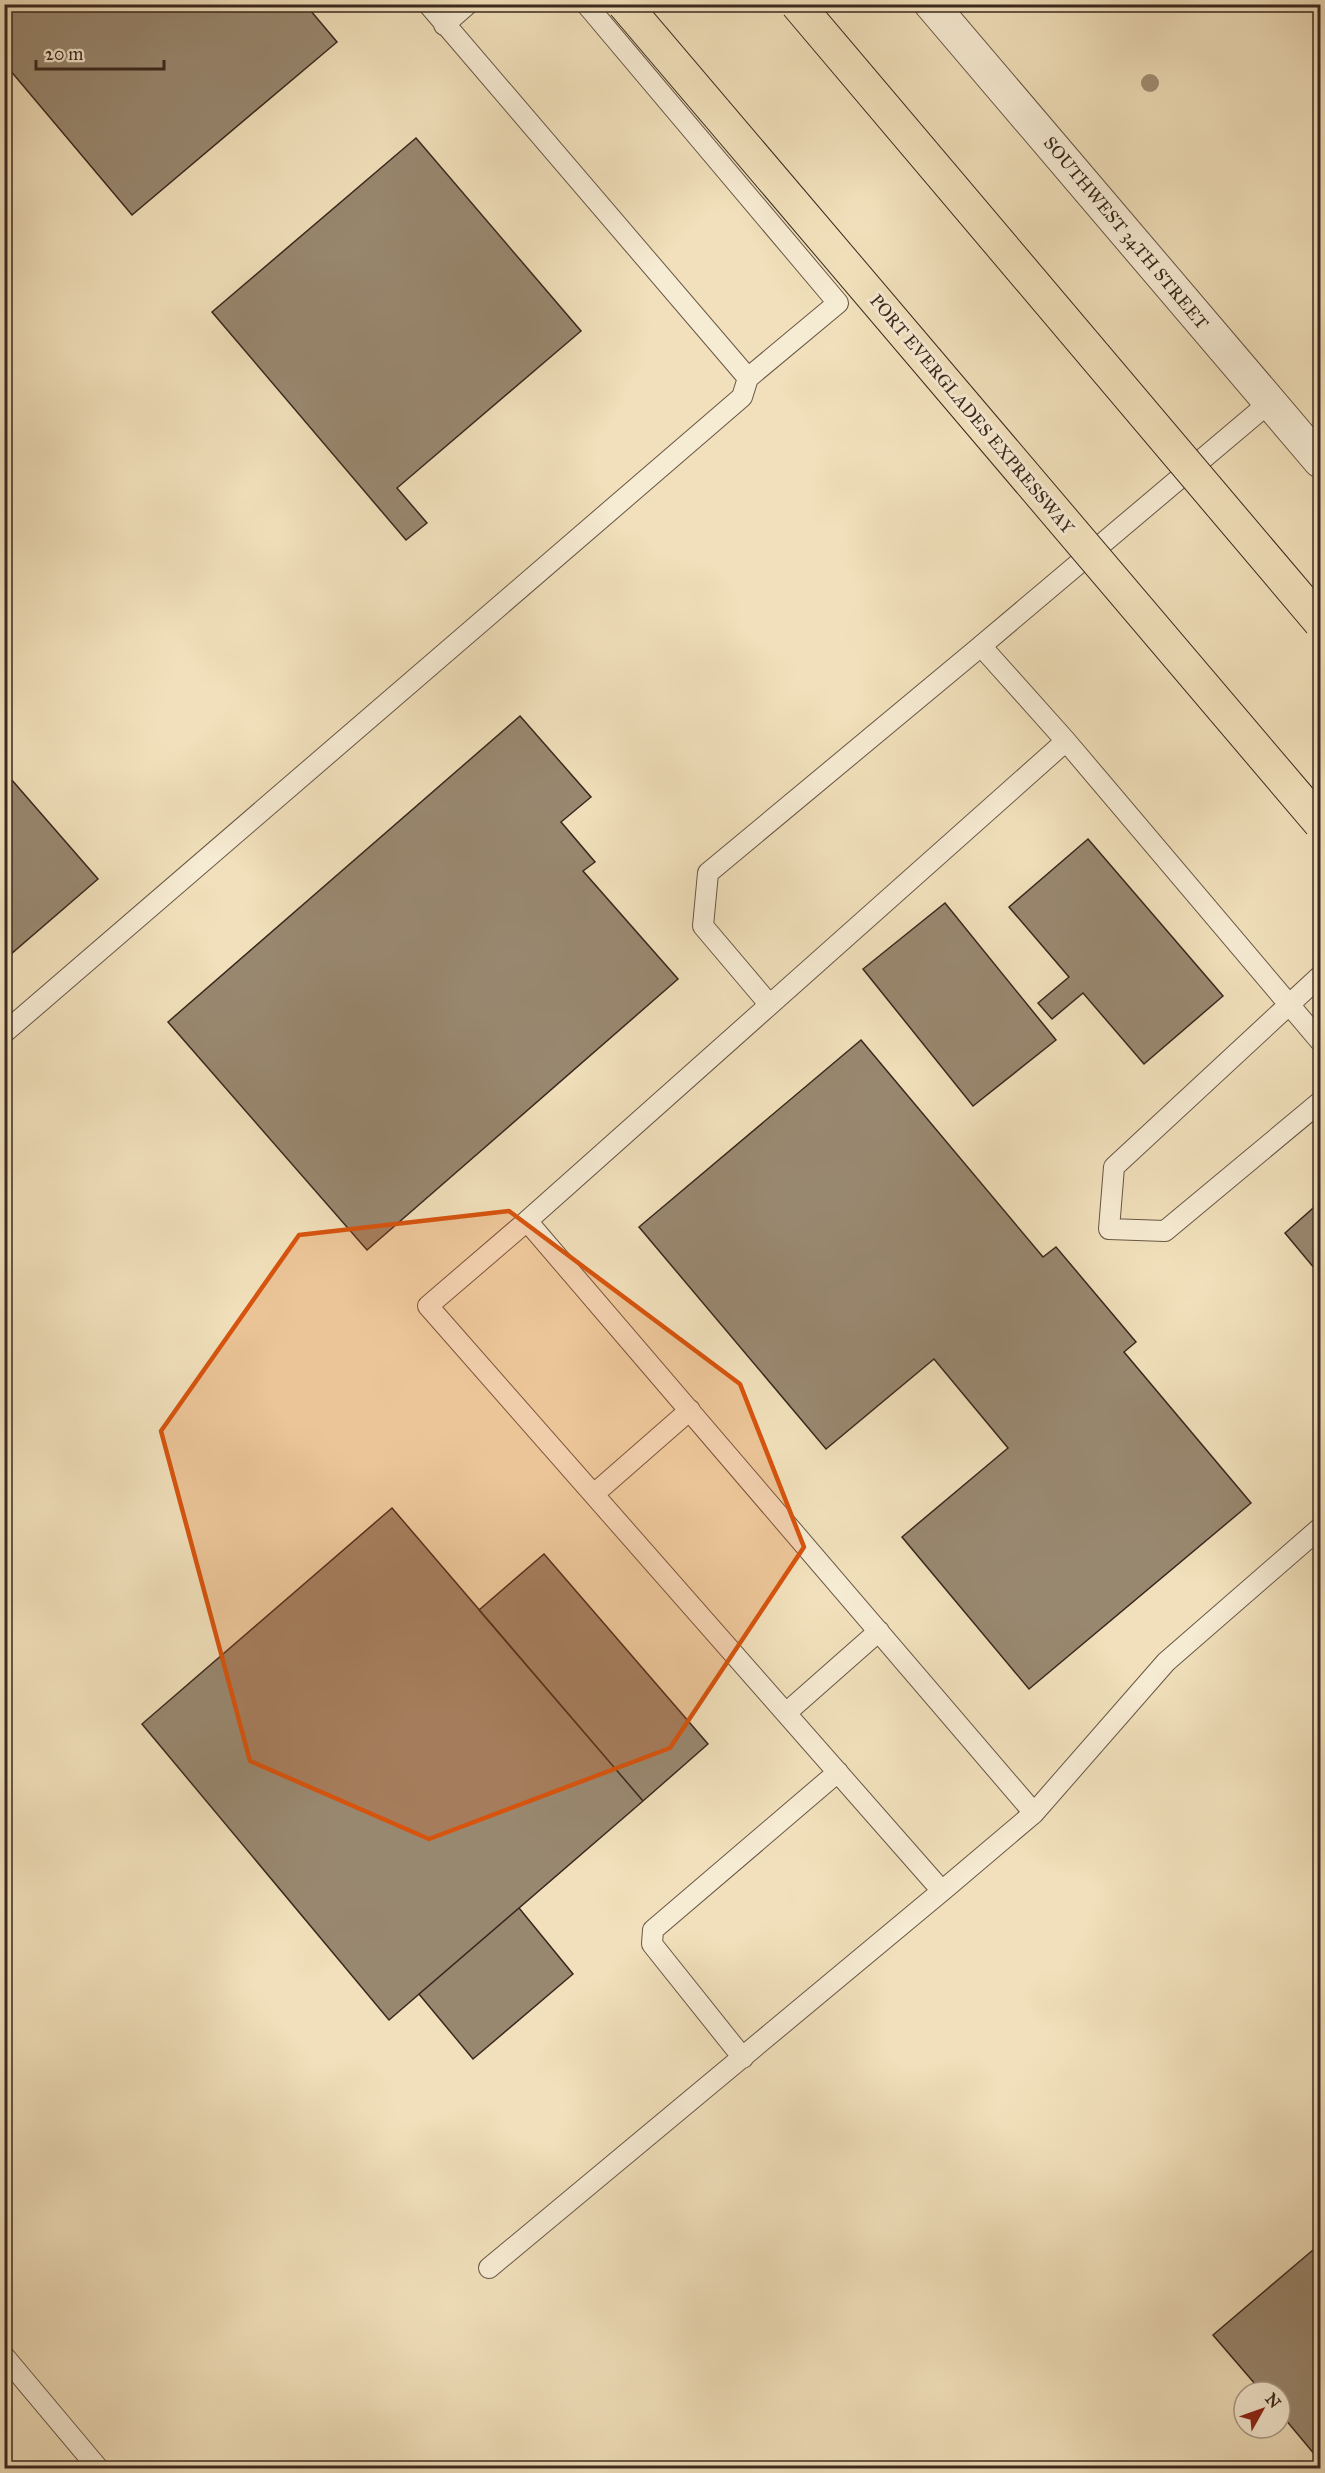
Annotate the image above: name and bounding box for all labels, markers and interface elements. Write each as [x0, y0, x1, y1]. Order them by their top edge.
scale bar [36, 33, 164, 71]
text: 20 m [45, 43, 83, 65]
street label: SOUTHWEST 34TH STREET [1039, 132, 1213, 334]
street label: PORT EVERGLADES EXPRESSWAY [865, 290, 1079, 539]
north arrow [1232, 2380, 1292, 2440]
text: N [1261, 2389, 1285, 2412]

